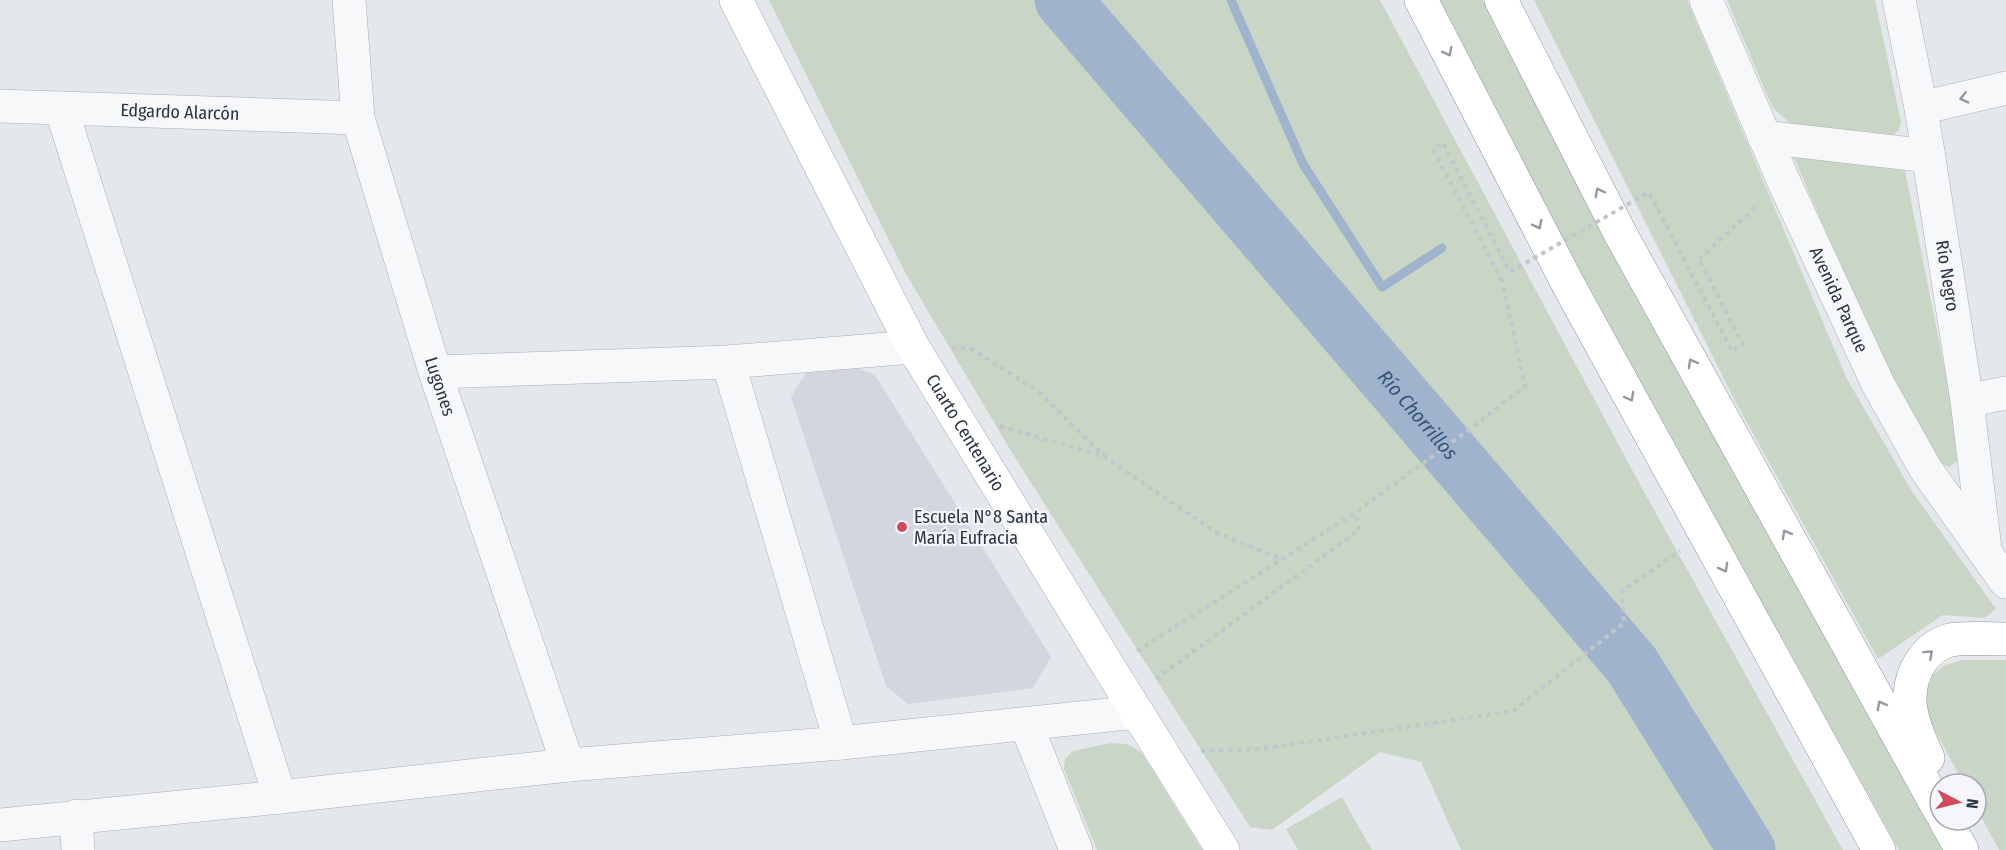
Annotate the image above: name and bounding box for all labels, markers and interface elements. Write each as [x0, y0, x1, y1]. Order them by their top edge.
one-way arrow [1441, 46, 1452, 56]
one-way arrow [1959, 91, 1969, 104]
street label: Edgardo Alarcón [120, 99, 240, 125]
one-way arrow [1595, 188, 1606, 198]
one-way arrow [1531, 219, 1542, 230]
street label: Río Negro [1931, 239, 1964, 313]
street label: Avenida Parque [1805, 243, 1873, 356]
street label: Lugones [420, 354, 460, 419]
one-way arrow [1688, 359, 1699, 370]
water label: Río Chorrillos [1373, 365, 1463, 465]
street label: Cuarto Centenario [921, 370, 1010, 495]
one-way arrow [1623, 391, 1634, 401]
place label: Escuela N°8 Santa María Eufracia [914, 506, 1048, 549]
marker: Escuela N°8 Santa María Eufracia [895, 520, 909, 534]
one-way arrow [1782, 530, 1793, 540]
one-way arrow [1717, 562, 1728, 572]
one-way arrow [1922, 650, 1933, 661]
one-way arrow [1877, 700, 1888, 711]
north arrow [1928, 772, 1988, 832]
text: N [1962, 798, 1982, 810]

